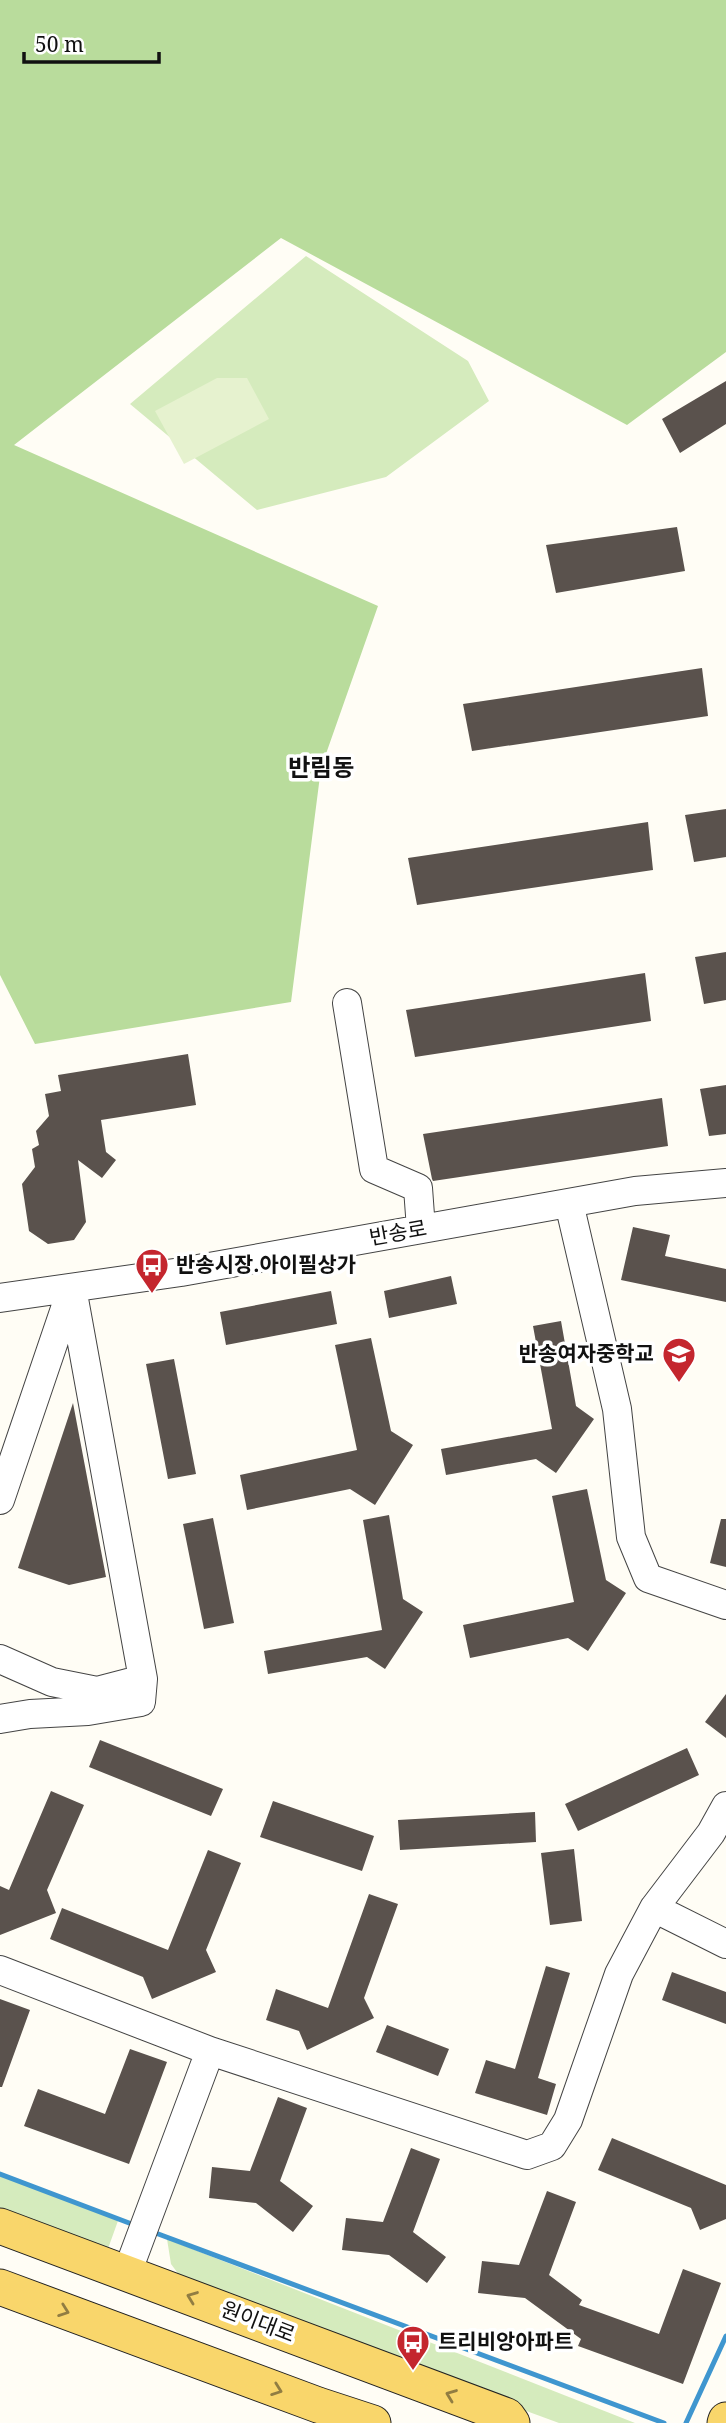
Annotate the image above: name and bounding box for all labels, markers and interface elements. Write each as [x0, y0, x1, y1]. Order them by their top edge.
scale bar [24, 21, 159, 65]
text: 50 m [35, 30, 84, 58]
district label: 반림동 [288, 750, 354, 783]
street label: 반송로 [367, 1213, 429, 1251]
bus stop icon: 반송시장.아이필상가 [133, 1246, 171, 1295]
place label: 반송시장.아이필상가 [176, 1250, 356, 1278]
school or university icon: 반송여자중학교 [660, 1335, 698, 1384]
place label: 반송여자중학교 [519, 1339, 654, 1367]
one-way arrow [187, 2292, 199, 2306]
street label: 원이대로 [217, 2294, 299, 2348]
one-way arrow [57, 2303, 70, 2317]
bus stop icon: 트리비앙아파트 [394, 2323, 432, 2372]
place label: 트리비앙아파트 [438, 2327, 573, 2355]
one-way arrow [271, 2382, 283, 2396]
one-way arrow [445, 2389, 457, 2403]

